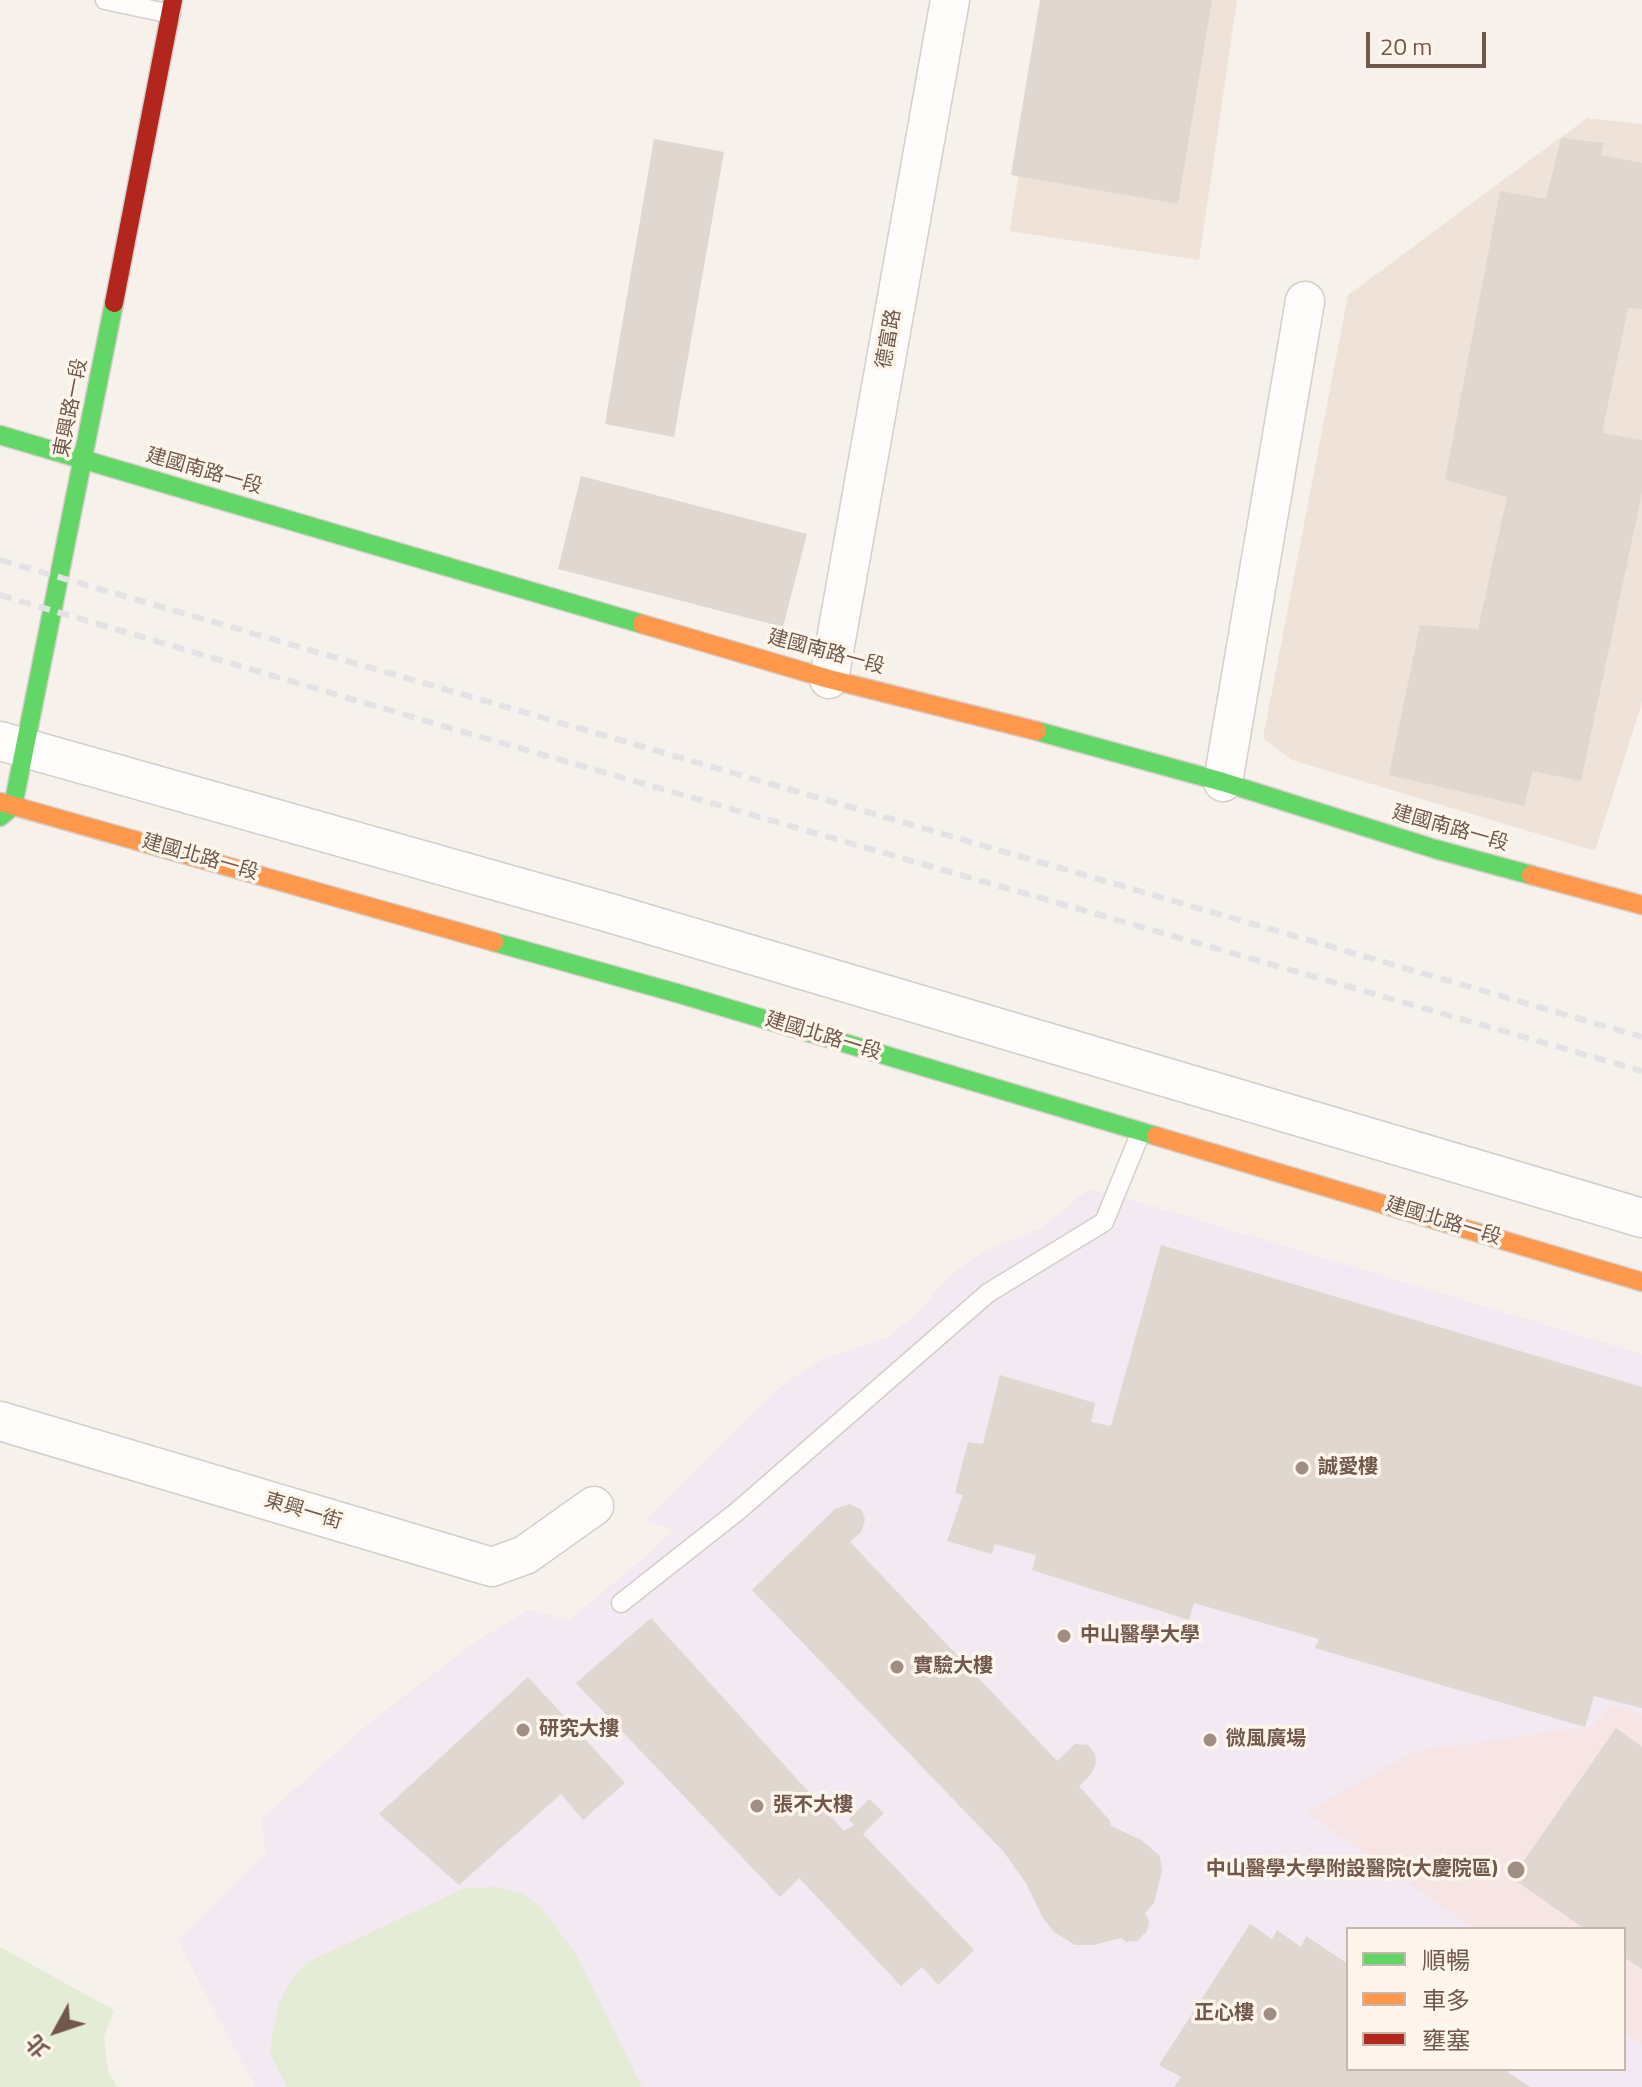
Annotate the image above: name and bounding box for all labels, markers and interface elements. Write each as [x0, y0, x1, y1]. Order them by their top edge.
scale bar [1370, 16, 1490, 66]
text: 20 m [1380, 28, 1432, 64]
street label: 德富路 [873, 307, 907, 371]
street label: 東興路一段 [51, 357, 93, 459]
street label: 建國南路一段 [143, 444, 265, 500]
street label: 建國南路一段 [765, 626, 887, 680]
street label: 建國南路一段 [1389, 801, 1511, 857]
street label: 建國北路一段 [139, 830, 261, 886]
street label: 建國北路一段 [762, 1008, 884, 1066]
street label: 建國北路一段 [1382, 1193, 1504, 1251]
place label: 誠愛樓 [1318, 1456, 1378, 1480]
marker: 誠愛樓 [1293, 1459, 1311, 1477]
street label: 東興一街 [261, 1489, 345, 1535]
place label: 中山醫學大學 [1080, 1624, 1200, 1648]
marker: 中山醫學大學 [1055, 1627, 1073, 1645]
place label: 實驗大樓 [913, 1655, 993, 1679]
marker: 實驗大樓 [888, 1658, 906, 1676]
place label: 研究大摟 [539, 1718, 619, 1742]
marker: 研究大摟 [514, 1721, 532, 1739]
place label: 微風廣場 [1226, 1728, 1306, 1752]
marker: 微風廣場 [1201, 1731, 1219, 1749]
place label: 張不大樓 [773, 1794, 853, 1818]
marker: 張不大樓 [748, 1797, 766, 1815]
place label: 中山醫學大學附設醫院(大慶院區) [1206, 1858, 1498, 1882]
marker: 中山醫學大學附設醫院(大慶院區) [1505, 1859, 1527, 1881]
legend [1346, 1927, 1626, 2071]
text: 順暢 [1422, 1942, 1470, 1978]
text: 車多 [1422, 1982, 1470, 2018]
north arrow [16, 1991, 96, 2071]
place label: 正心樓 [1194, 2002, 1254, 2026]
marker: 正心樓 [1261, 2005, 1279, 2023]
text: 壅塞 [1422, 2022, 1470, 2058]
text: 北 [18, 2027, 58, 2066]

